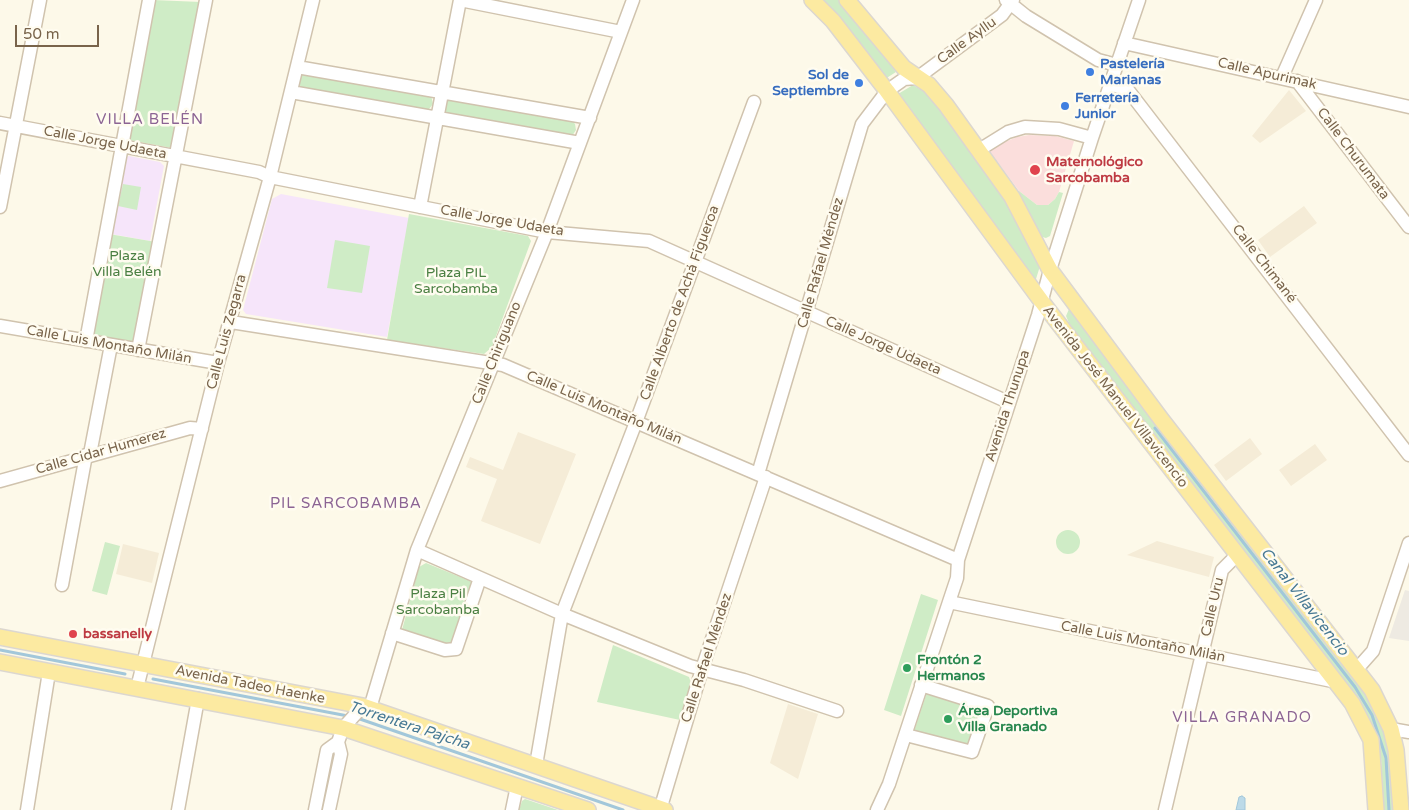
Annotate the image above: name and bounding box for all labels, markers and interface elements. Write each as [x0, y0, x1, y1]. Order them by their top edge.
street label: Calle Ayllu [934, 14, 1000, 68]
scale bar [18, 15, 101, 47]
text: 50 m [23, 25, 60, 43]
street label: Calle Apurimak [1216, 54, 1318, 94]
place label: Pastelería Marianas [1100, 56, 1165, 88]
marker: Pastelería Marianas [1084, 66, 1096, 78]
place label: Sol de Septiembre [772, 67, 849, 100]
marker: Sol de Septiembre [853, 77, 865, 89]
place label: Ferretería Junior [1075, 90, 1139, 122]
marker: Ferretería Junior [1059, 100, 1071, 112]
street label: Calle Churumata [1313, 105, 1393, 203]
district label: VILLA BELÉN [95, 111, 205, 129]
street label: Calle Jorge Udaeta [42, 123, 168, 163]
place label: Maternológico Sarcobamba [1046, 154, 1143, 186]
marker: Maternológico Sarcobamba [1028, 163, 1042, 177]
street label: Calle Rafael Méndez [794, 196, 848, 330]
street label: Calle Jorge Udaeta [439, 202, 565, 240]
street label: Calle Alberto de Achá Figueroa [637, 203, 723, 403]
street label: Calle Chimané [1228, 221, 1300, 307]
park label: Plaza Villa Belén [92, 248, 162, 280]
park label: Plaza PIL Sarcobamba [414, 265, 498, 298]
street label: Calle Luis Zegarra [204, 272, 250, 392]
street label: Calle Chiriguano [469, 299, 525, 407]
street label: Avenida José Manuel Villavicencio [1039, 303, 1191, 491]
street label: Calle Jorge Udaeta [823, 313, 943, 379]
street label: Calle Luis Montaño Milán [25, 322, 193, 368]
street label: Avenida Thunupa [982, 348, 1034, 464]
street label: Calle Luis Montaño Milán [524, 368, 684, 448]
street label: Calle Cidar Humerez [34, 425, 168, 479]
district label: PIL SARCOBAMBA [268, 495, 424, 513]
water label: Canal Villavicencio [1256, 544, 1352, 660]
street label: Calle Uru [1198, 576, 1228, 638]
park label: Plaza Pil Sarcobamba [396, 586, 480, 618]
street label: Calle Rafael Méndez [678, 591, 736, 725]
street label: Calle Luis Montaño Milán [1059, 618, 1227, 666]
place label: bassanelly [83, 626, 152, 642]
marker: bassanelly [67, 628, 79, 640]
place label: Frontón 2 Hermanos [917, 652, 985, 684]
street label: Avenida Tadeo Haenke [174, 662, 326, 708]
marker: Frontón 2 Hermanos [901, 662, 913, 674]
water label: Torrentera Pajcha [346, 698, 472, 754]
place label: Área Deportiva Villa Granado [958, 703, 1058, 736]
district label: VILLA GRANADO [1171, 709, 1313, 727]
marker: Área Deportiva Villa Granado [942, 713, 954, 725]

